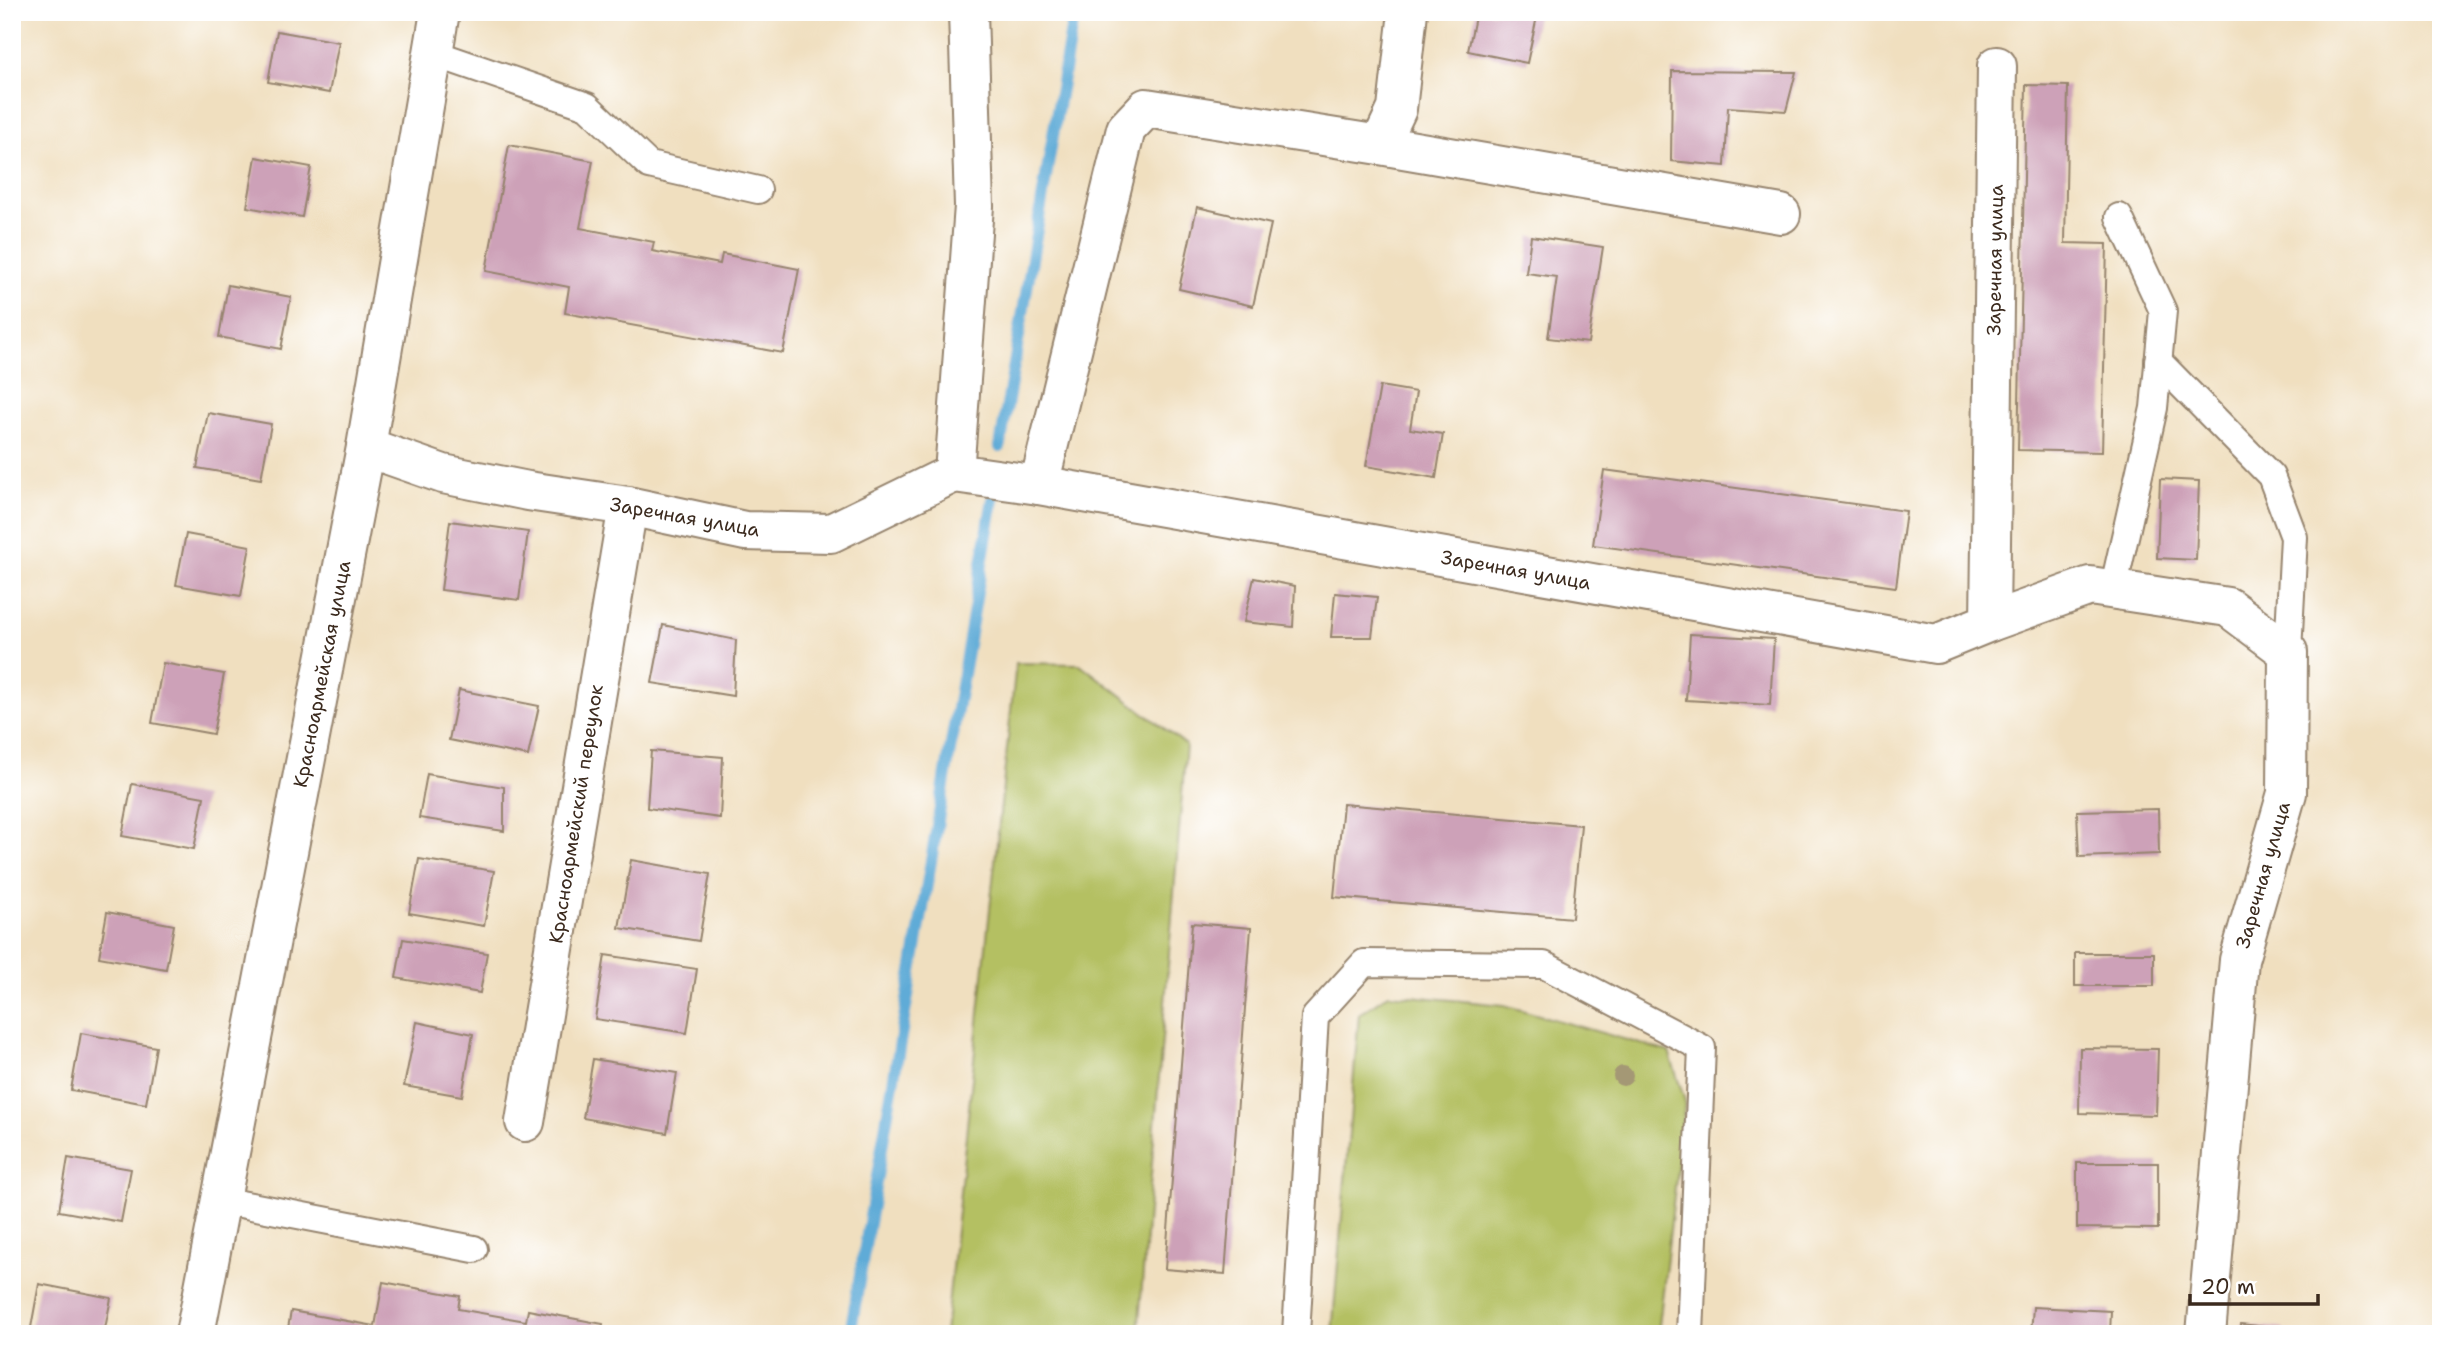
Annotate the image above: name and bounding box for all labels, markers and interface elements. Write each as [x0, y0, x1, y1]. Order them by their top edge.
street label: Заречная улица [1981, 184, 2009, 336]
street label: Заречная улица [608, 492, 762, 542]
street label: Заречная улица [1439, 545, 1593, 595]
street label: Красноармейская улица [288, 558, 356, 790]
street label: Красноармейский переулок [543, 683, 609, 945]
street label: Заречная улица [2230, 799, 2296, 951]
scale bar [2190, 1262, 2318, 1306]
text: 20 m [2201, 1273, 2255, 1301]

